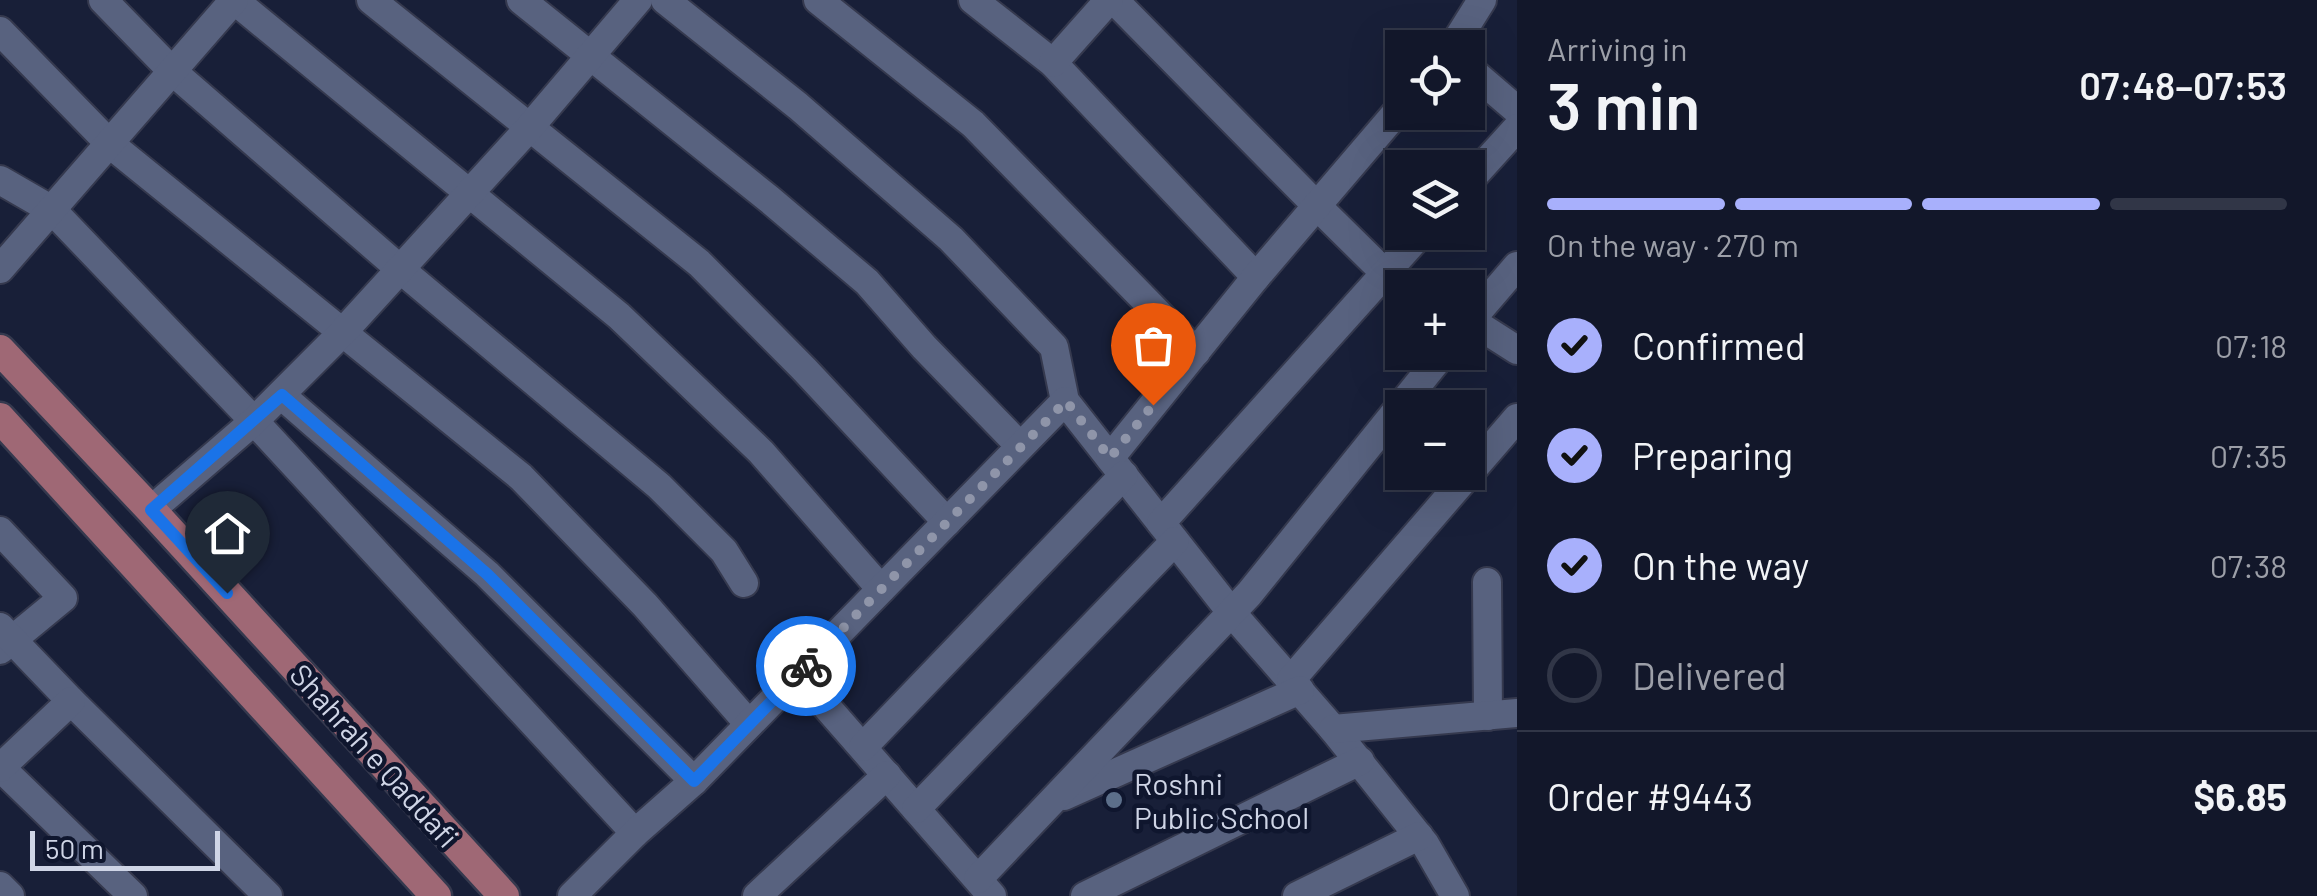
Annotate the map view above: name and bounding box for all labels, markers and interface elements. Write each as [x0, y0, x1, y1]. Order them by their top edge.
text: Arriving in [1547, 29, 1687, 67]
map controls [1385, 30, 1485, 490]
button: locate [1385, 30, 1485, 130]
text: 07:48–07:53 [2079, 62, 2287, 108]
text: 3 min [1547, 65, 1700, 143]
button: layers [1385, 150, 1485, 250]
text: On the way · 270 m [1547, 225, 1799, 263]
button: + [1385, 270, 1485, 370]
pin [1111, 303, 1196, 406]
icon: bag [1126, 318, 1181, 373]
icon: check [1547, 318, 1602, 373]
text: Confirmed [1632, 322, 1805, 368]
text: 07:18 [2215, 326, 2287, 364]
button: − [1385, 390, 1485, 490]
icon: check [1547, 428, 1602, 483]
text: Preparing [1632, 432, 1793, 478]
text: 07:35 [2210, 436, 2287, 474]
pin [185, 491, 270, 594]
icon: home [200, 506, 255, 561]
icon: check [1547, 538, 1602, 593]
text: On the way [1632, 542, 1809, 588]
text: 07:38 [2210, 546, 2287, 584]
courier [756, 616, 856, 716]
icon: bike [779, 639, 834, 694]
text: Delivered [1632, 652, 1786, 698]
street label: Shahrah e Qaddafi [283, 656, 467, 854]
place label: Roshni Public School [1134, 765, 1309, 835]
text: Order #9443 [1547, 773, 1753, 819]
text: $6.85 [2194, 773, 2287, 819]
marker: Roshni Public School [1103, 789, 1125, 811]
scale bar [30, 826, 220, 870]
text: 50 m [45, 831, 104, 865]

